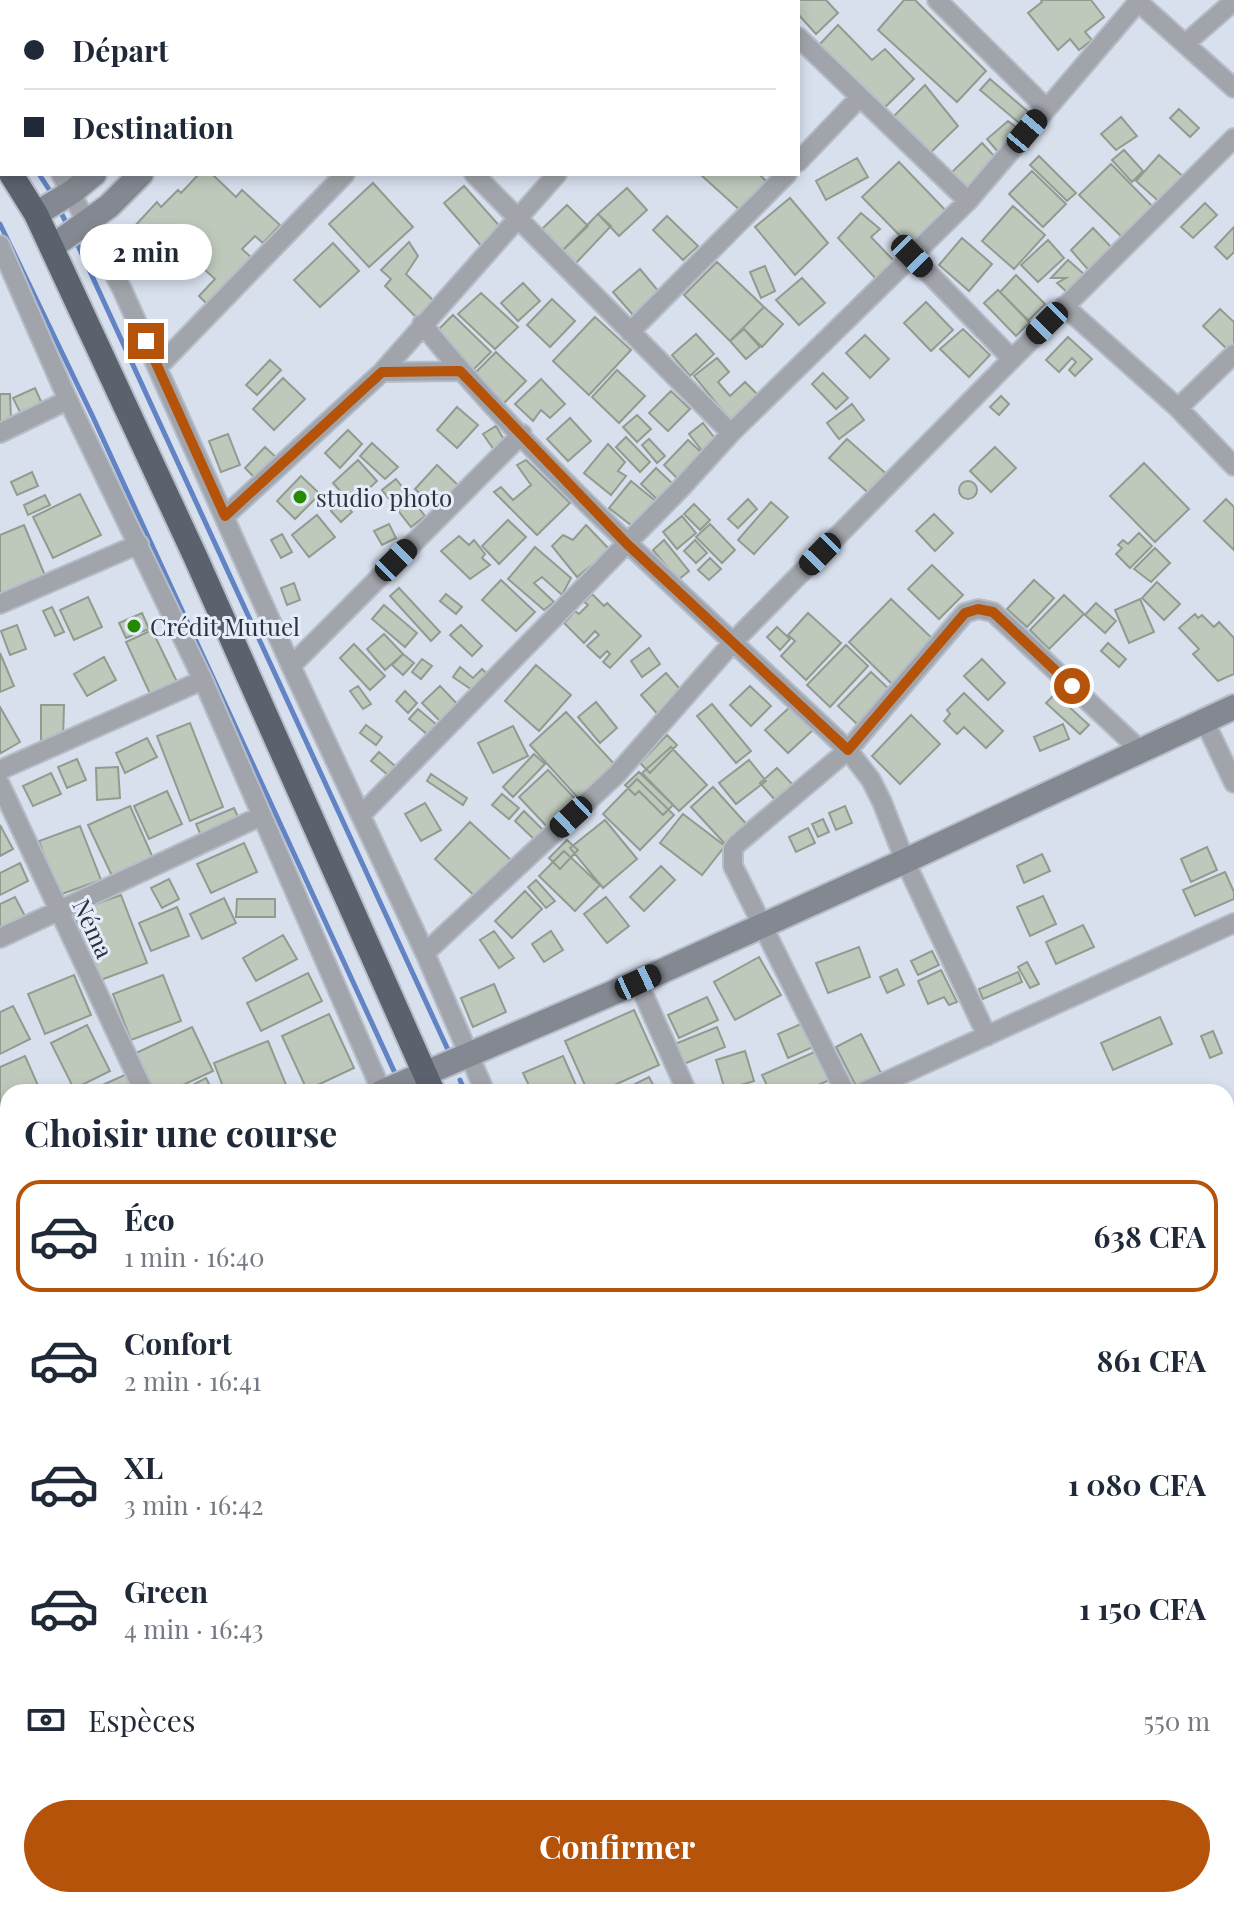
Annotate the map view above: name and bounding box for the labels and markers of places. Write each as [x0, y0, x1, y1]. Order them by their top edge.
place label: studio photo [316, 481, 452, 513]
marker: studio photo [291, 488, 309, 506]
place label: Crédit Mutuel [150, 610, 300, 642]
marker: Crédit Mutuel [125, 617, 143, 635]

